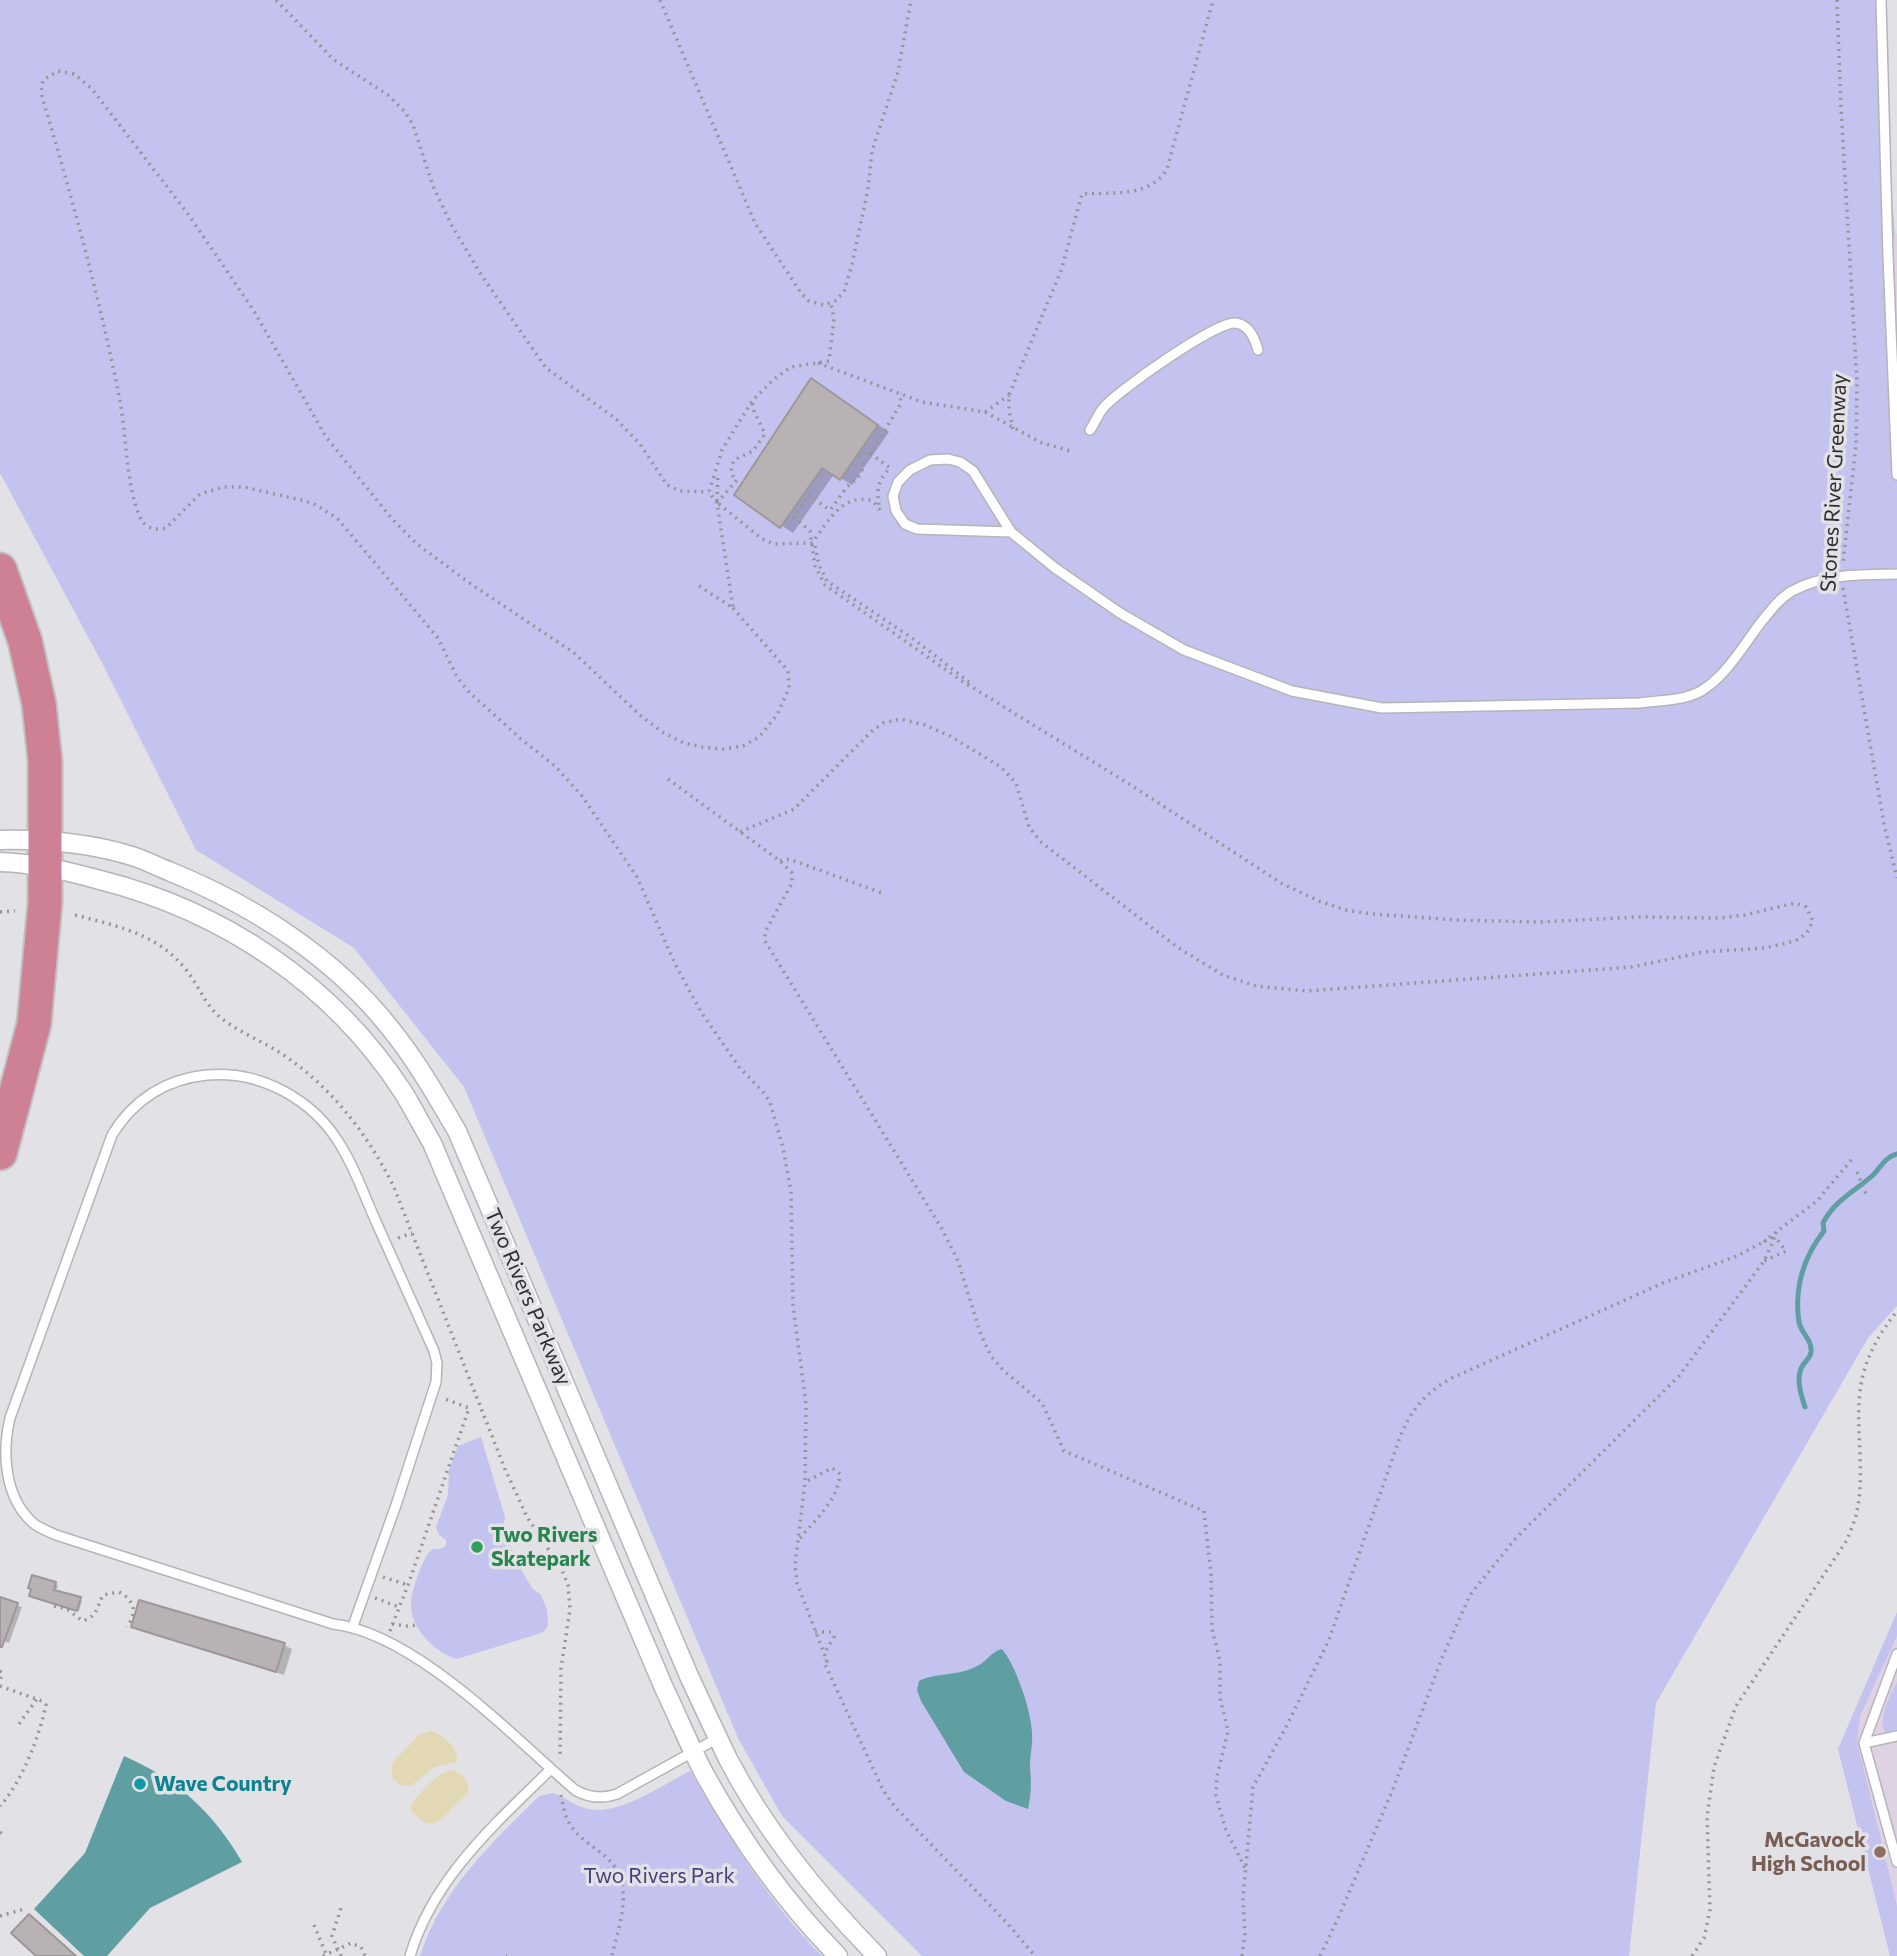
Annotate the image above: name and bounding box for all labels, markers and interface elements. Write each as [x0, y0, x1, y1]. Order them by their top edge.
street label: Stones River Greenway [1816, 373, 1852, 593]
street label: Two Rivers Parkway [479, 1205, 577, 1389]
place label: Two Rivers Skatepark [491, 1522, 597, 1572]
marker: Two Rivers Skatepark [469, 1539, 485, 1555]
place label: Wave Country [154, 1771, 292, 1797]
marker: Wave Country [132, 1776, 148, 1792]
place label: McGavock High School [1751, 1827, 1866, 1877]
marker: McGavock High School [1872, 1844, 1888, 1860]
park label: Two Rivers Park [583, 1863, 735, 1889]

